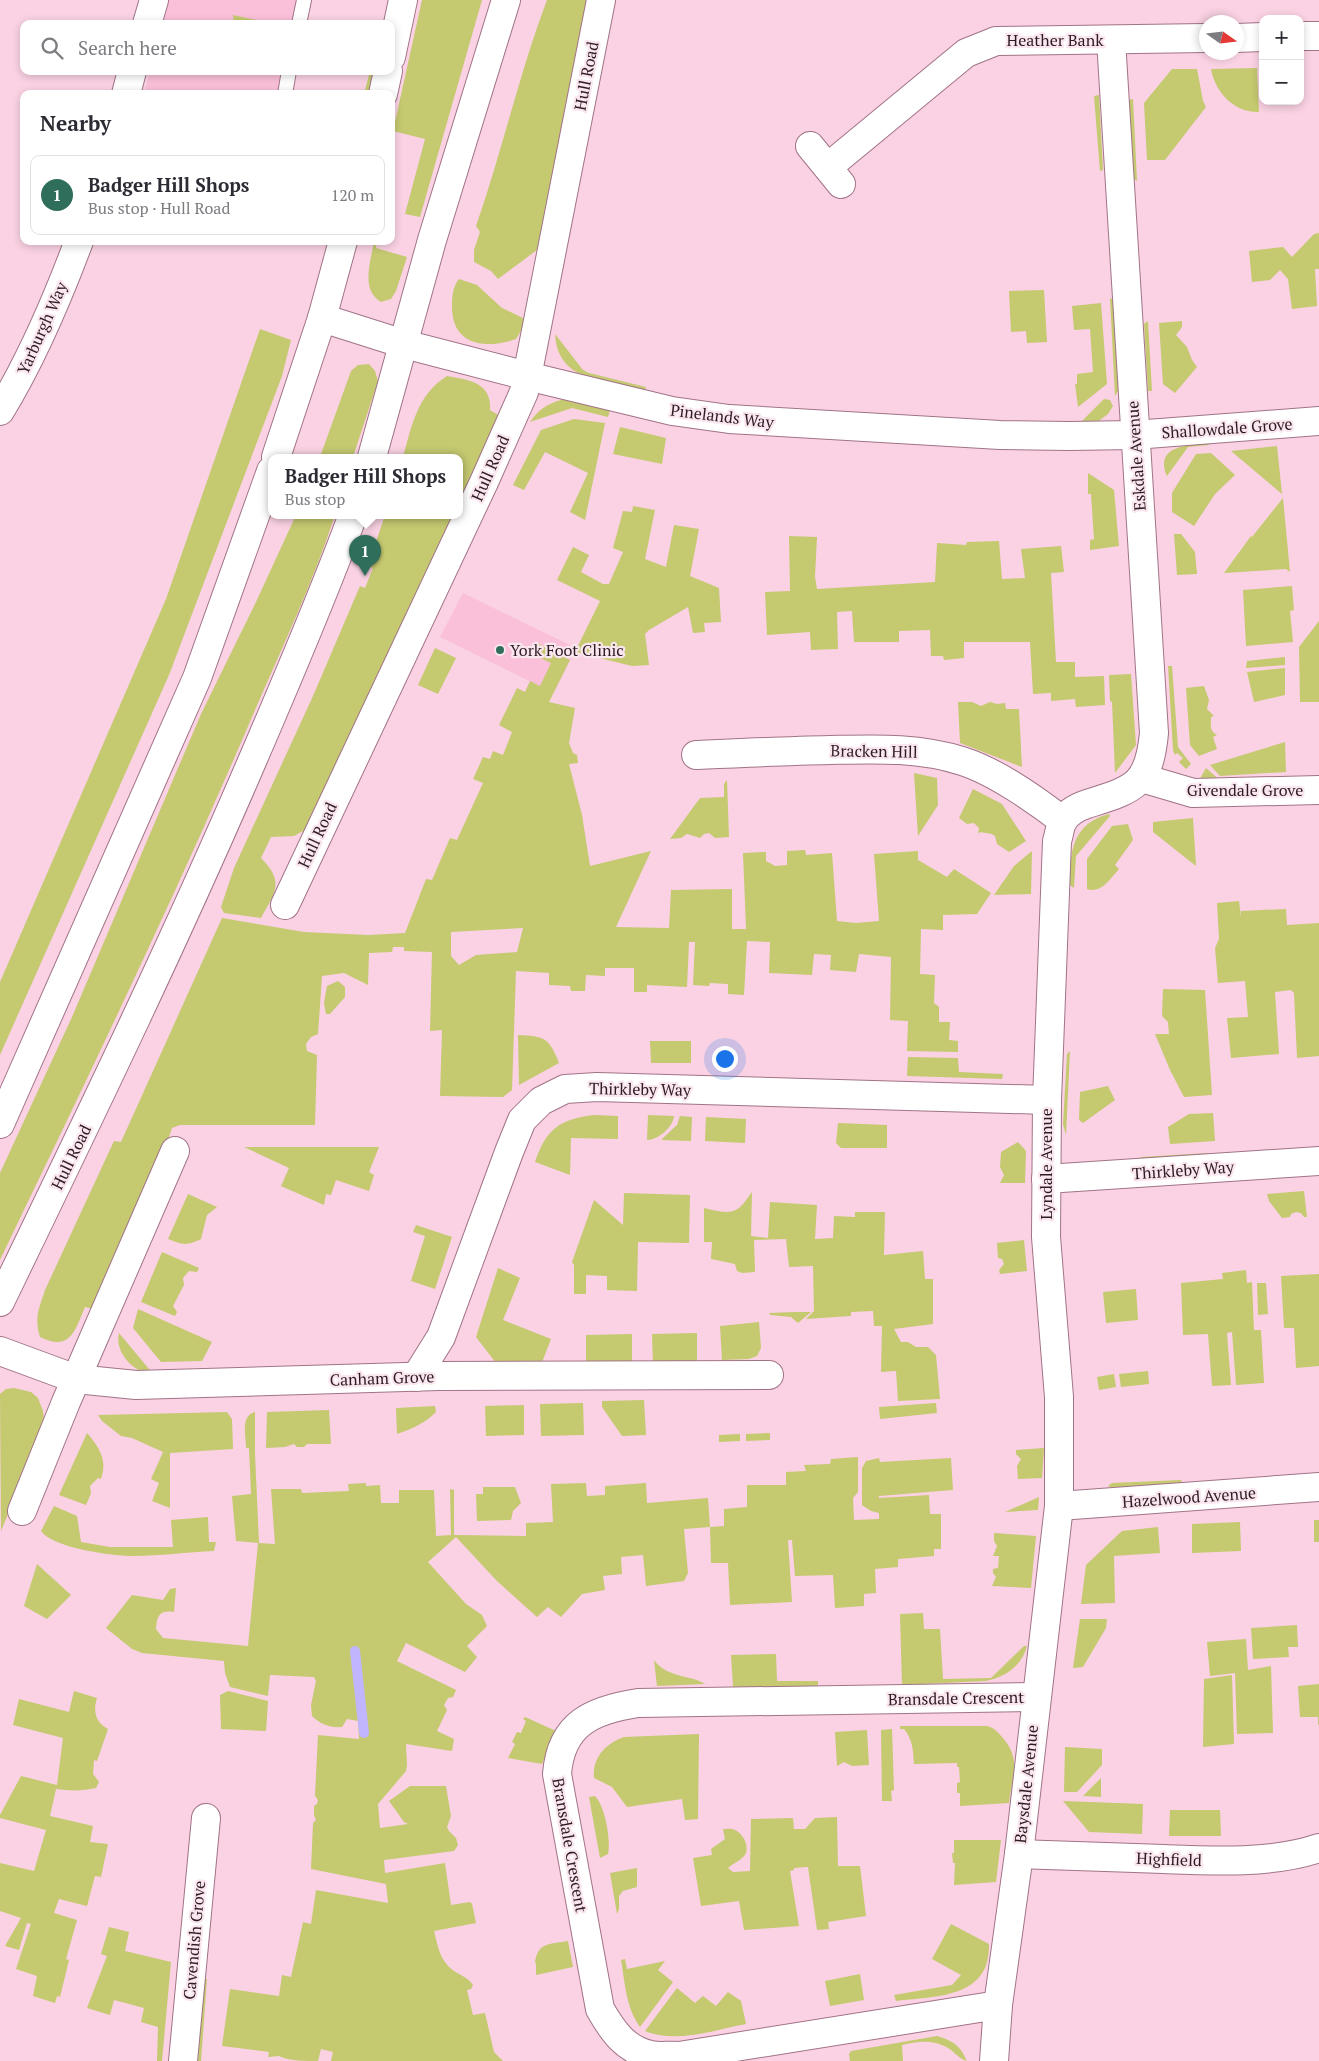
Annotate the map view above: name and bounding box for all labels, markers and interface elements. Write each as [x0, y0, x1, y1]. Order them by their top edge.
north arrow [1199, 15, 1244, 60]
map controls [1259, 15, 1304, 105]
button: + [1259, 15, 1304, 60]
search box [20, 20, 395, 75]
street label: Heather Bank [1007, 29, 1104, 51]
icon: search [38, 34, 66, 62]
text: Search here [78, 35, 177, 60]
street label: Hull Road [569, 39, 604, 112]
button: − [1259, 60, 1304, 105]
text: Nearby [40, 109, 111, 137]
text: Badger Hill Shops [88, 172, 249, 197]
text: 1 [52, 184, 62, 206]
text: 120 m [331, 184, 374, 206]
text: Bus stop · Hull Road [88, 197, 230, 219]
street label: Yarburgh Way [12, 277, 73, 378]
street label: Pinelands Way [669, 399, 776, 433]
street label: Eskdale Avenue [1121, 400, 1151, 512]
street label: Shallowdale Grove [1161, 412, 1293, 444]
street label: Hull Road [466, 431, 514, 504]
popup [268, 454, 463, 519]
text: Badger Hill Shops [285, 463, 446, 488]
text: Bus stop [285, 488, 345, 510]
pin: 1 [349, 535, 381, 576]
place label: York Foot Clinic [510, 639, 624, 661]
marker: York Foot Clinic [494, 644, 506, 656]
street label: Bracken Hill [830, 739, 918, 763]
street label: Givendale Grove [1187, 779, 1303, 801]
street label: Hull Road [292, 799, 342, 871]
your location [712, 1046, 738, 1072]
street label: Thirkleby Way [589, 1077, 692, 1101]
street label: Lyndale Avenue [1035, 1108, 1057, 1220]
street label: Hull Road [46, 1121, 96, 1193]
street label: Thirkleby Way [1131, 1155, 1235, 1185]
street label: Canham Grove [329, 1365, 435, 1391]
street label: Hazelwood Avenue [1121, 1481, 1257, 1513]
street label: Bransdale Crescent [888, 1686, 1024, 1710]
street label: Baysdale Avenue [1009, 1724, 1043, 1844]
street label: Bransdale Crescent [547, 1776, 593, 1914]
street label: Highfield [1136, 1847, 1202, 1871]
street label: Cavendish Grove [178, 1880, 210, 2000]

